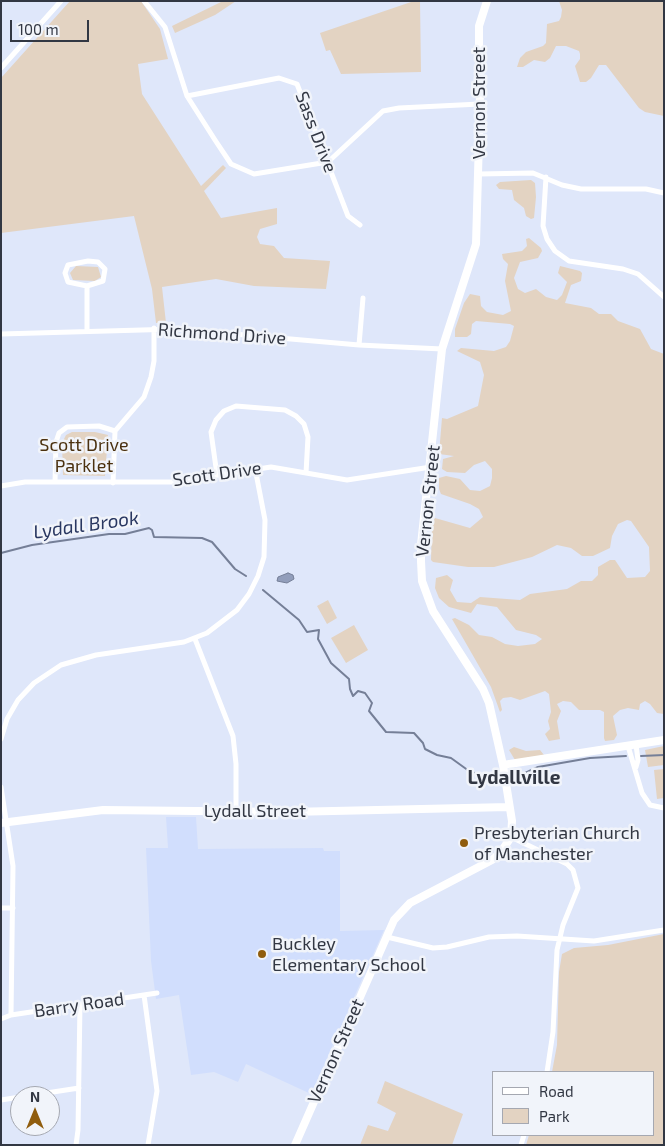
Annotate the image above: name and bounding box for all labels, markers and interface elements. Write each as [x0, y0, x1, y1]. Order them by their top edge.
scale bar [12, 10, 91, 42]
text: 100 m [18, 20, 59, 38]
street label: Vernon Street [468, 47, 490, 159]
street label: Sass Drive [291, 88, 341, 176]
street label: Richmond Drive [157, 319, 287, 349]
park label: Scott Drive Parklet [39, 434, 129, 476]
street label: Vernon Street [411, 444, 445, 558]
street label: Scott Drive [171, 457, 263, 491]
water label: Lydall Brook [32, 506, 140, 544]
district label: Lydallville [467, 767, 561, 789]
street label: Lydall Street [204, 800, 306, 822]
place label: Presbyterian Church of Manchester [474, 822, 640, 864]
marker: Presbyterian Church of Manchester [458, 837, 470, 849]
place label: Buckley Elementary School [272, 933, 426, 976]
marker: Buckley Elementary School [256, 948, 268, 960]
street label: Barry Road [33, 988, 125, 1022]
street label: Vernon Street [303, 995, 369, 1107]
legend [492, 1071, 655, 1136]
text: Road [539, 1082, 574, 1100]
north arrow [10, 1086, 60, 1136]
text: N [30, 1088, 40, 1105]
text: Park [539, 1107, 570, 1125]

